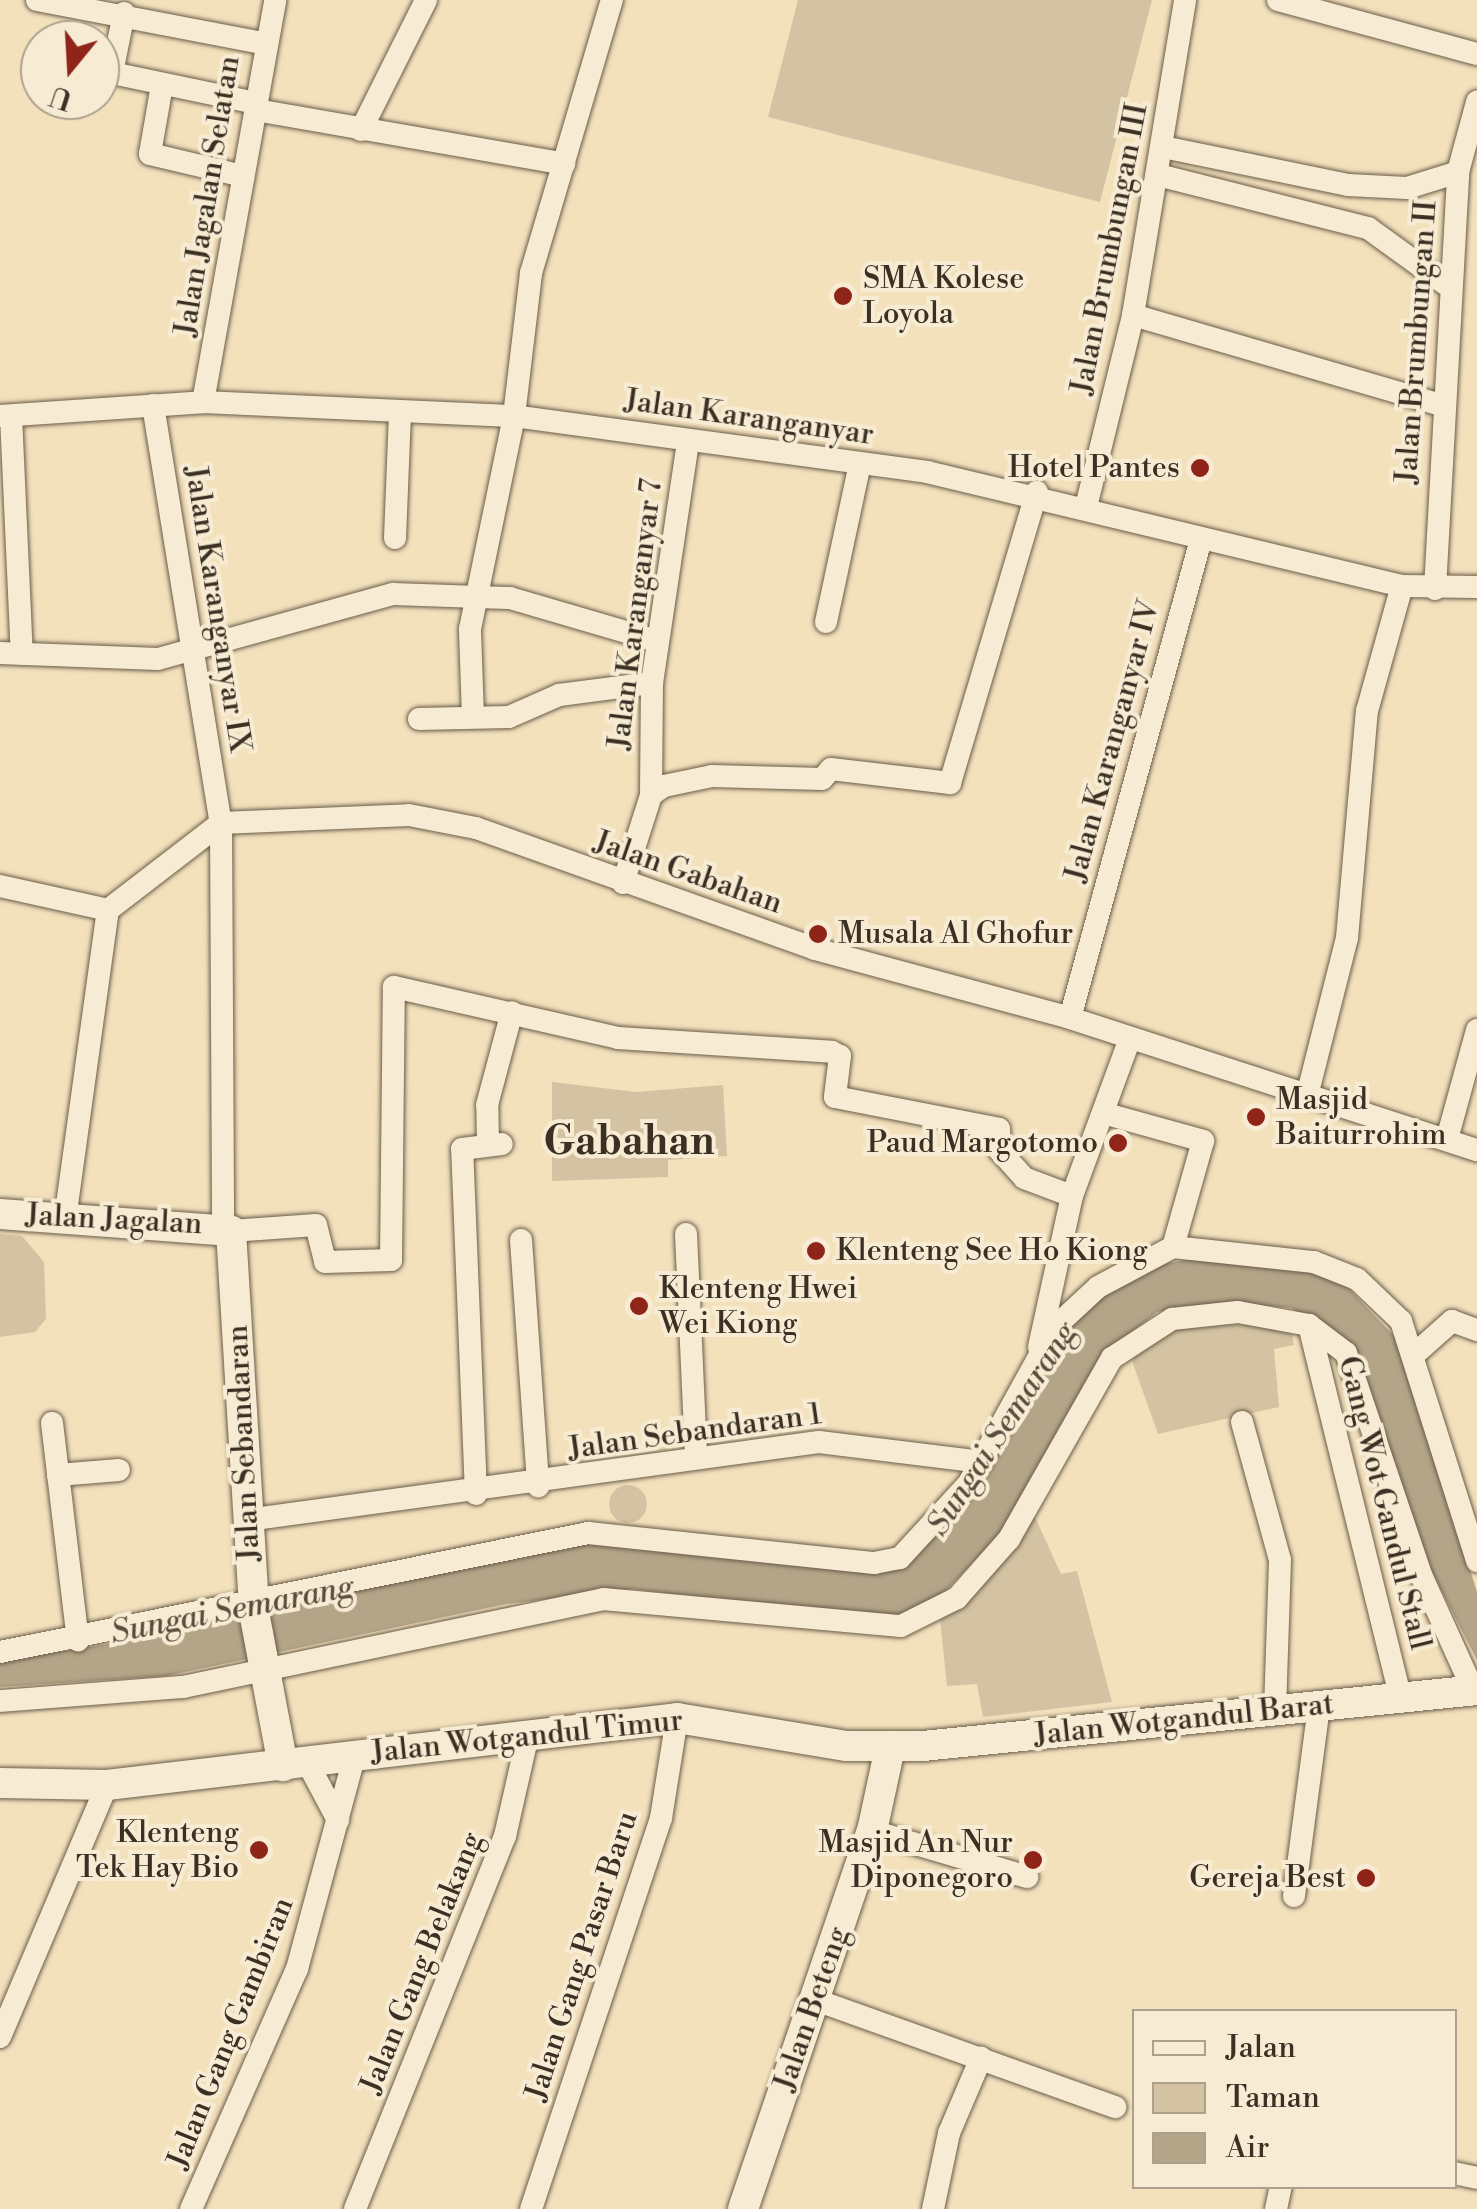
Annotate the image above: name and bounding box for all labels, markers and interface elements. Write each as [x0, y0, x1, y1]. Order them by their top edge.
north arrow [20, 20, 120, 120]
street label: Jalan Jagalan Selatan [168, 53, 248, 339]
text: U [45, 77, 77, 117]
street label: Jalan Brumbungan III [1064, 101, 1156, 397]
street label: Jalan Brumbungan II [1389, 199, 1445, 485]
place label: SMA Kolese Loyola [863, 261, 1024, 332]
marker: SMA Kolese Loyola [832, 285, 854, 307]
street label: Jalan Karanganyar [622, 383, 876, 453]
place label: Hotel Pantes [1008, 450, 1180, 486]
marker: Hotel Pantes [1189, 457, 1211, 479]
street label: Jalan Karanganyar IX [177, 464, 257, 754]
street label: Jalan Karanganyar 7 [602, 477, 670, 751]
street label: Jalan Karanganyar IV [1058, 596, 1168, 886]
street label: Jalan Gabahan [589, 824, 787, 922]
place label: Musala Al Ghofur [838, 916, 1073, 952]
marker: Musala Al Ghofur [807, 923, 829, 945]
place label: Masjid Baiturrohim [1276, 1082, 1447, 1152]
marker: Masjid Baiturrohim [1245, 1106, 1267, 1128]
district label: Gabahan [543, 1118, 715, 1166]
place label: Paud Margotomo [867, 1125, 1098, 1161]
marker: Paud Margotomo [1107, 1132, 1129, 1154]
street label: Jalan Jagalan [25, 1197, 203, 1243]
place label: Klenteng See Ho Kiong [836, 1233, 1148, 1269]
marker: Klenteng See Ho Kiong [805, 1240, 827, 1262]
place label: Klenteng Hwei Wei Kiong [659, 1271, 857, 1342]
marker: Klenteng Hwei Wei Kiong [628, 1295, 650, 1317]
water label: Sungai Semarang [919, 1315, 1085, 1543]
street label: Jalan Sebandaran [220, 1324, 268, 1562]
street label: Gang Wot Gandul Stall [1330, 1353, 1438, 1653]
street label: Jalan Sebandaran 1 [566, 1396, 824, 1468]
water label: Sungai Semarang [107, 1568, 357, 1652]
street label: Jalan Wotgandul Barat [1032, 1686, 1336, 1754]
street label: Jalan Wotgandul Timur [369, 1703, 685, 1771]
street label: Jalan Gang Pasar Baru [518, 1807, 646, 2105]
place label: Klenteng Tek Hay Bio [76, 1815, 239, 1886]
place label: Masjid An Nur Diponegoro [818, 1825, 1013, 1896]
street label: Jalan Gang Belakang [353, 1827, 491, 2099]
marker: Klenteng Tek Hay Bio [248, 1839, 270, 1861]
marker: Masjid An Nur Diponegoro [1022, 1849, 1044, 1871]
place label: Gereja Best [1189, 1860, 1346, 1896]
marker: Gereja Best [1355, 1867, 1377, 1889]
street label: Jalan Gang Gambiran [160, 1892, 302, 2174]
street label: Jalan Beteng [767, 1922, 857, 2096]
legend [1132, 2009, 1457, 2189]
text: Jalan [1226, 2029, 1296, 2067]
text: Taman [1226, 2079, 1320, 2117]
text: Air [1226, 2129, 1269, 2167]

